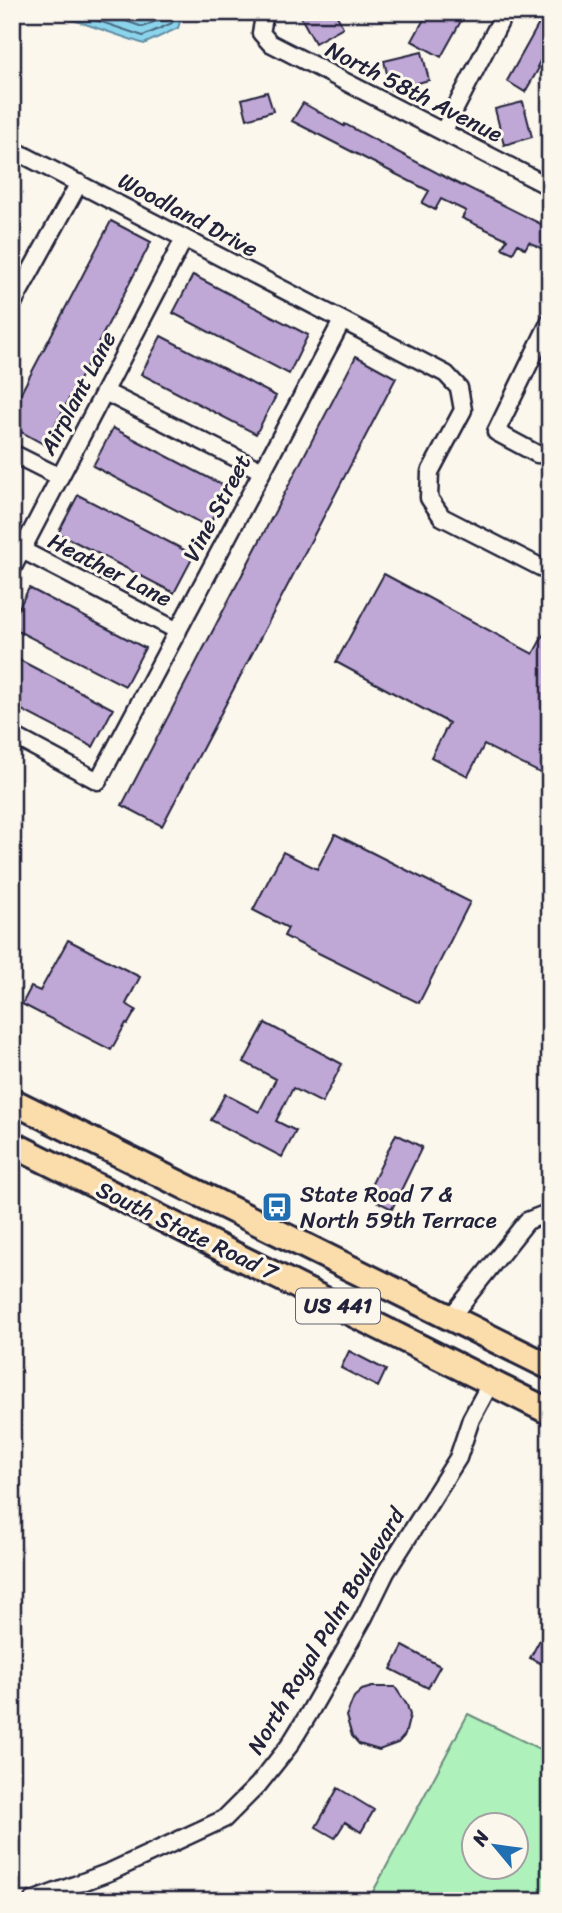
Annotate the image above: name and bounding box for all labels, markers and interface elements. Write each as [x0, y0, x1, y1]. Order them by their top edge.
street label: North 58th Avenue [318, 30, 510, 154]
street label: Woodland Drive [110, 161, 266, 269]
street label: Airplant Lane [27, 323, 128, 464]
street label: Vine Street [171, 447, 263, 569]
street label: Heather Lane [41, 521, 179, 619]
street label: South State Road 7 [89, 1169, 287, 1294]
place label: State Road 7 & North 59th Terrace [300, 1174, 497, 1241]
bus stop icon: State Road 7 & North 59th Terrace [260, 1190, 294, 1224]
road number: US 441 [296, 1288, 380, 1324]
street label: North Royal Palm Boulevard [236, 1498, 417, 1763]
north arrow [461, 1812, 530, 1882]
text: N [462, 1824, 499, 1853]

